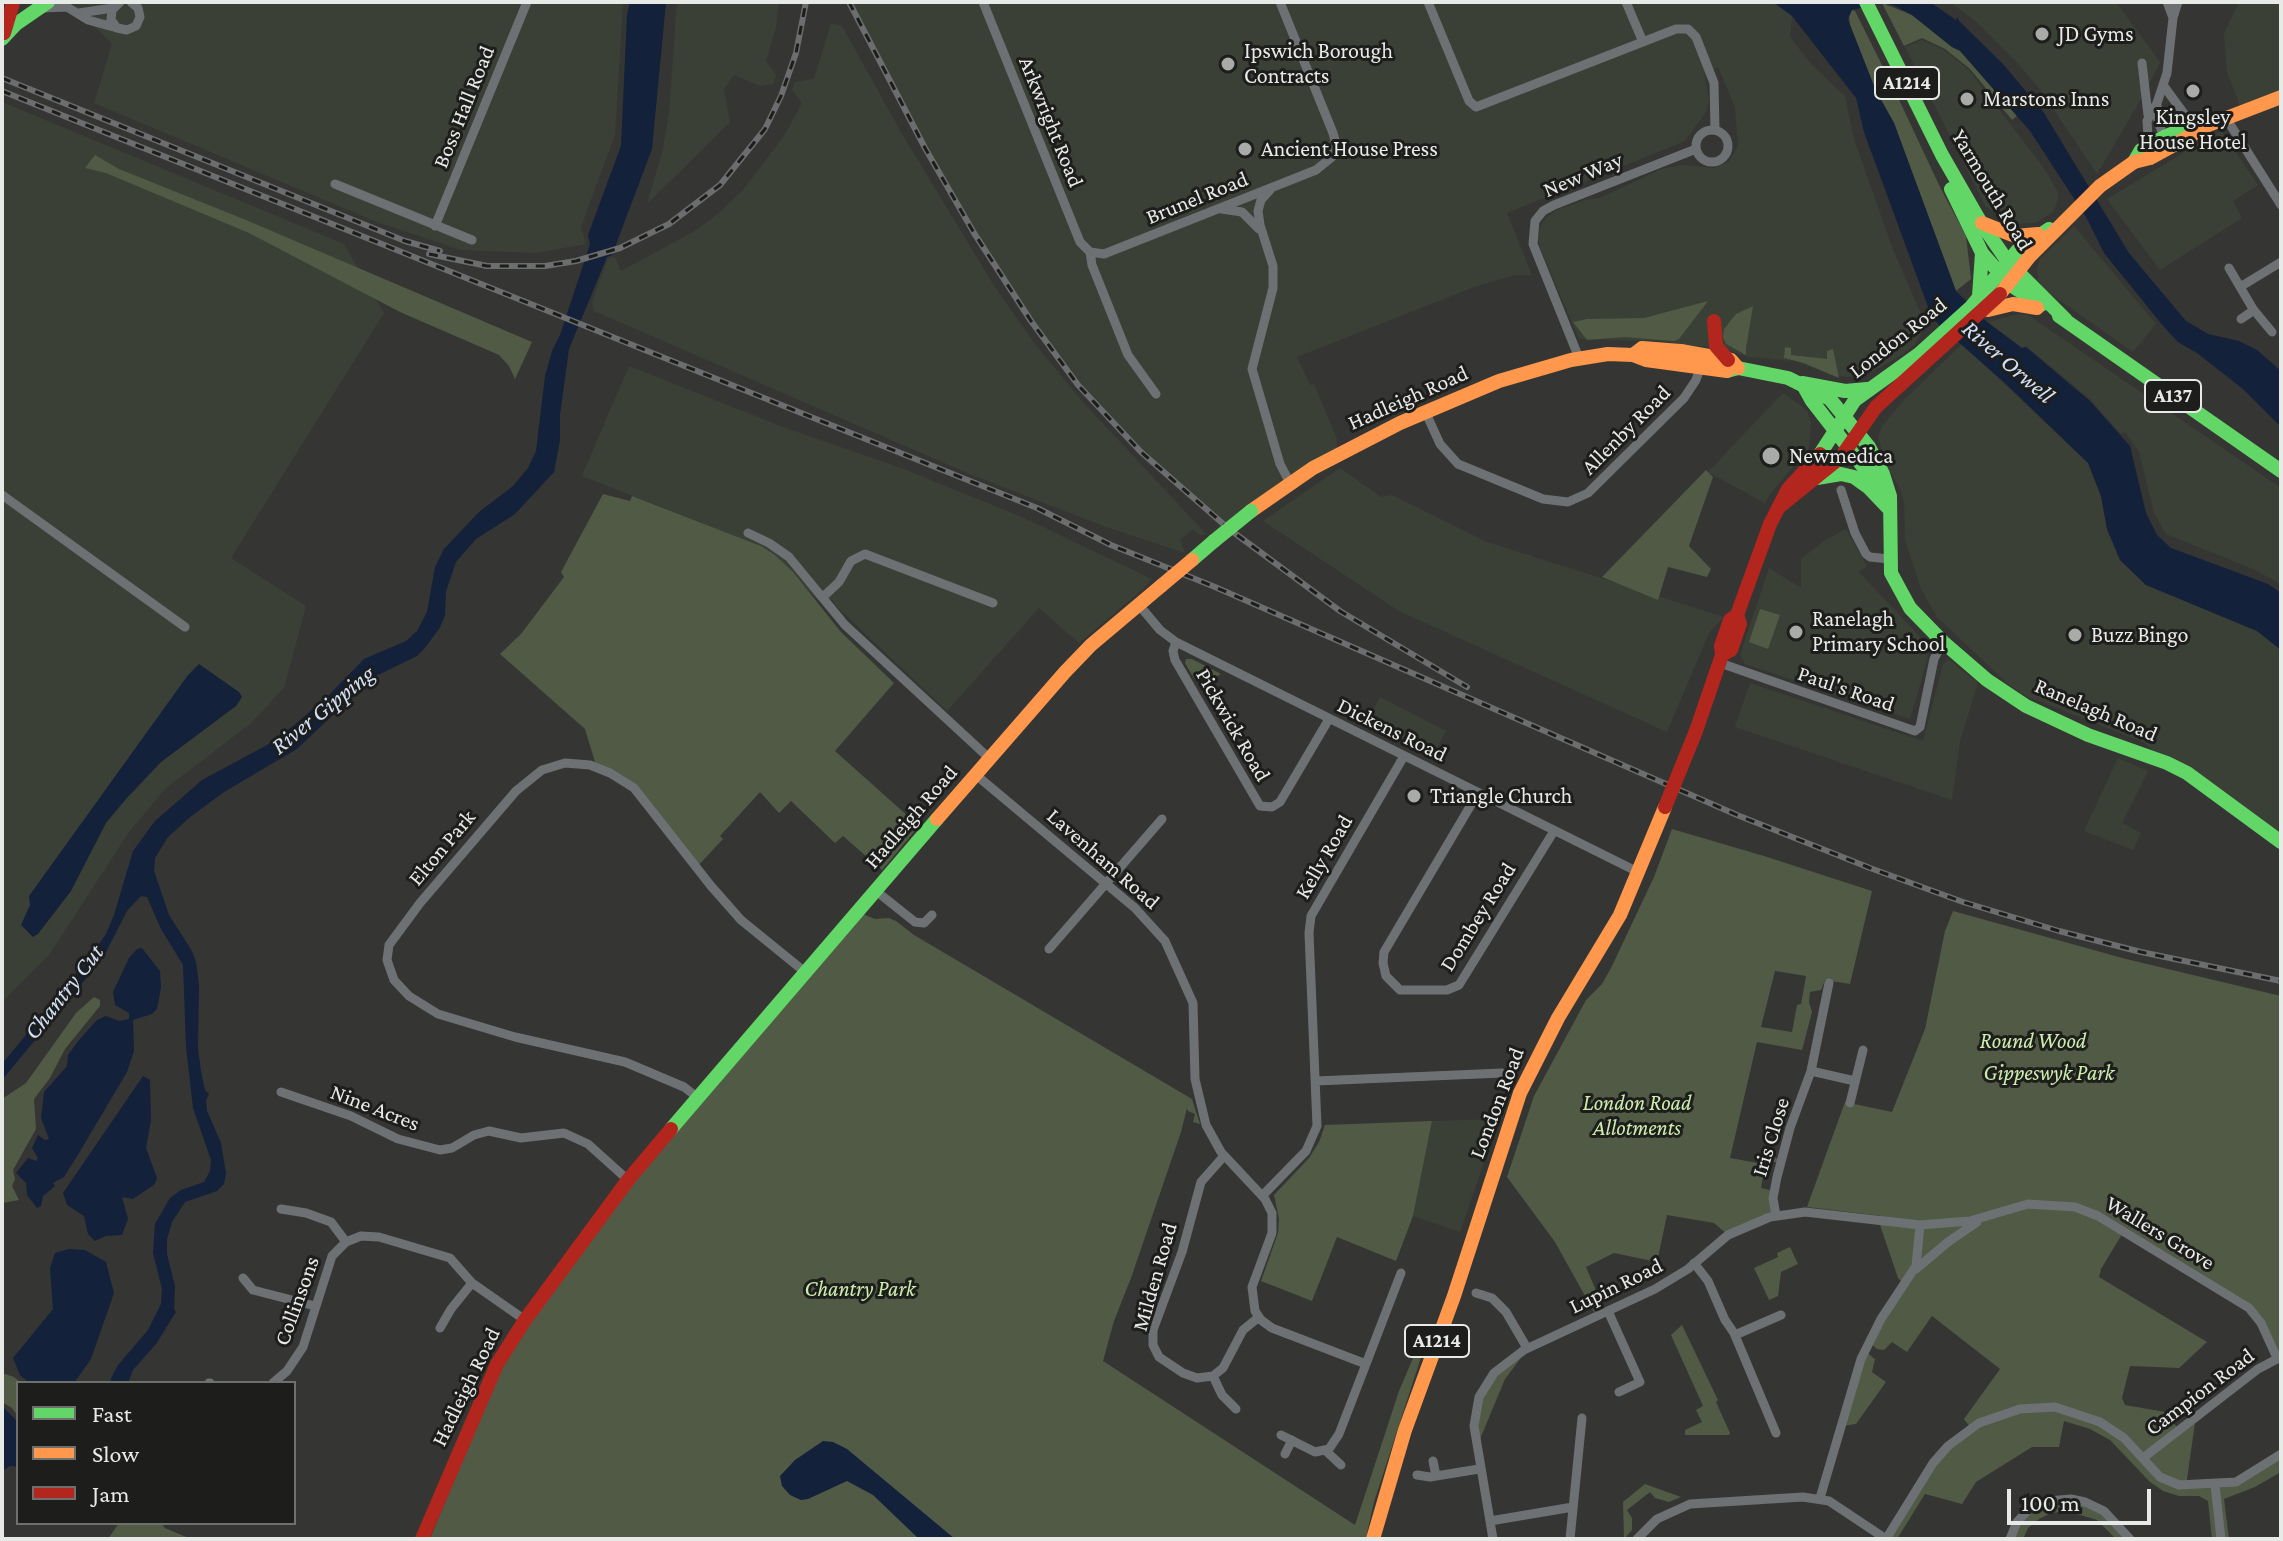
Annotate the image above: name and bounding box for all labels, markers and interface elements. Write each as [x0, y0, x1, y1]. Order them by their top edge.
place label: JD Gyms [2058, 21, 2134, 47]
marker: JD Gyms [2033, 25, 2051, 43]
place label: Ipswich Borough Contracts [1244, 38, 1393, 90]
street label: Boss Hall Road [428, 42, 500, 172]
street label: Arkwright Road [1013, 53, 1089, 191]
marker: Ipswich Borough Contracts [1219, 55, 1237, 73]
road number: A1214 [1875, 67, 1939, 99]
marker: Kingsley House Hotel [2184, 82, 2202, 100]
place label: Marstons Inns [1983, 86, 2109, 112]
marker: Marstons Inns [1958, 90, 1976, 108]
place label: Kingsley House Hotel [2139, 104, 2247, 156]
street label: Yarmouth Road [1946, 125, 2038, 255]
place label: Ancient House Press [1261, 136, 1438, 162]
marker: Ancient House Press [1236, 140, 1254, 158]
street label: New Way [1539, 147, 1627, 203]
street label: Brunel Road [1142, 166, 1252, 230]
street label: London Road [1844, 292, 1952, 384]
water label: River Orwell [1956, 314, 2060, 410]
street label: Hadleigh Road [1344, 360, 1472, 436]
street label: Allenby Road [1576, 380, 1676, 480]
road number: A137 [2145, 380, 2201, 412]
place label: Newmedica [1789, 443, 1893, 469]
marker: Newmedica [1760, 445, 1782, 467]
place label: Ranelagh Primary School [1812, 606, 1945, 658]
place label: Buzz Bingo [2091, 622, 2189, 648]
marker: Ranelagh Primary School [1787, 623, 1805, 641]
marker: Buzz Bingo [2066, 626, 2084, 644]
water label: River Gipping [265, 659, 381, 761]
street label: Paul's Road [1794, 660, 1898, 718]
street label: Pickwick Road [1190, 664, 1276, 786]
street label: Ranelagh Road [2031, 672, 2161, 748]
street label: Dickens Road [1333, 692, 1451, 768]
street label: Hadleigh Road [859, 760, 963, 874]
place label: Triangle Church [1430, 783, 1572, 809]
marker: Triangle Church [1405, 787, 1423, 805]
street label: Lavenham Road [1041, 803, 1165, 915]
street label: Elton Park [403, 805, 481, 891]
street label: Kelly Road [1289, 810, 1359, 904]
street label: Dombey Road [1434, 858, 1522, 976]
water label: Chantry Cut [18, 939, 110, 1045]
park label: Round Wood [1980, 1028, 2086, 1054]
street label: London Road [1464, 1044, 1530, 1162]
park label: Gippeswyk Park [1984, 1060, 2114, 1086]
street label: Nine Acres [327, 1079, 423, 1137]
park label: London Road Allotments [1583, 1090, 1691, 1142]
street label: Iris Close [1747, 1094, 1795, 1180]
street label: Wallers Grove [2101, 1190, 2219, 1276]
street label: Milden Road [1127, 1220, 1183, 1334]
street label: Lupin Road [1565, 1252, 1667, 1320]
street label: Collinsons [269, 1253, 325, 1349]
park label: Chantry Park [804, 1276, 916, 1302]
street label: Hadleigh Road [426, 1323, 506, 1451]
road number: A1214 [1405, 1325, 1469, 1357]
street label: Campion Road [2140, 1342, 2260, 1442]
legend [16, 1381, 296, 1525]
text: Fast [92, 1400, 132, 1427]
text: Slow [92, 1440, 139, 1467]
scale bar [2011, 1473, 2155, 1523]
text: Jam [92, 1480, 130, 1507]
text: 100 m [2021, 1489, 2080, 1516]

